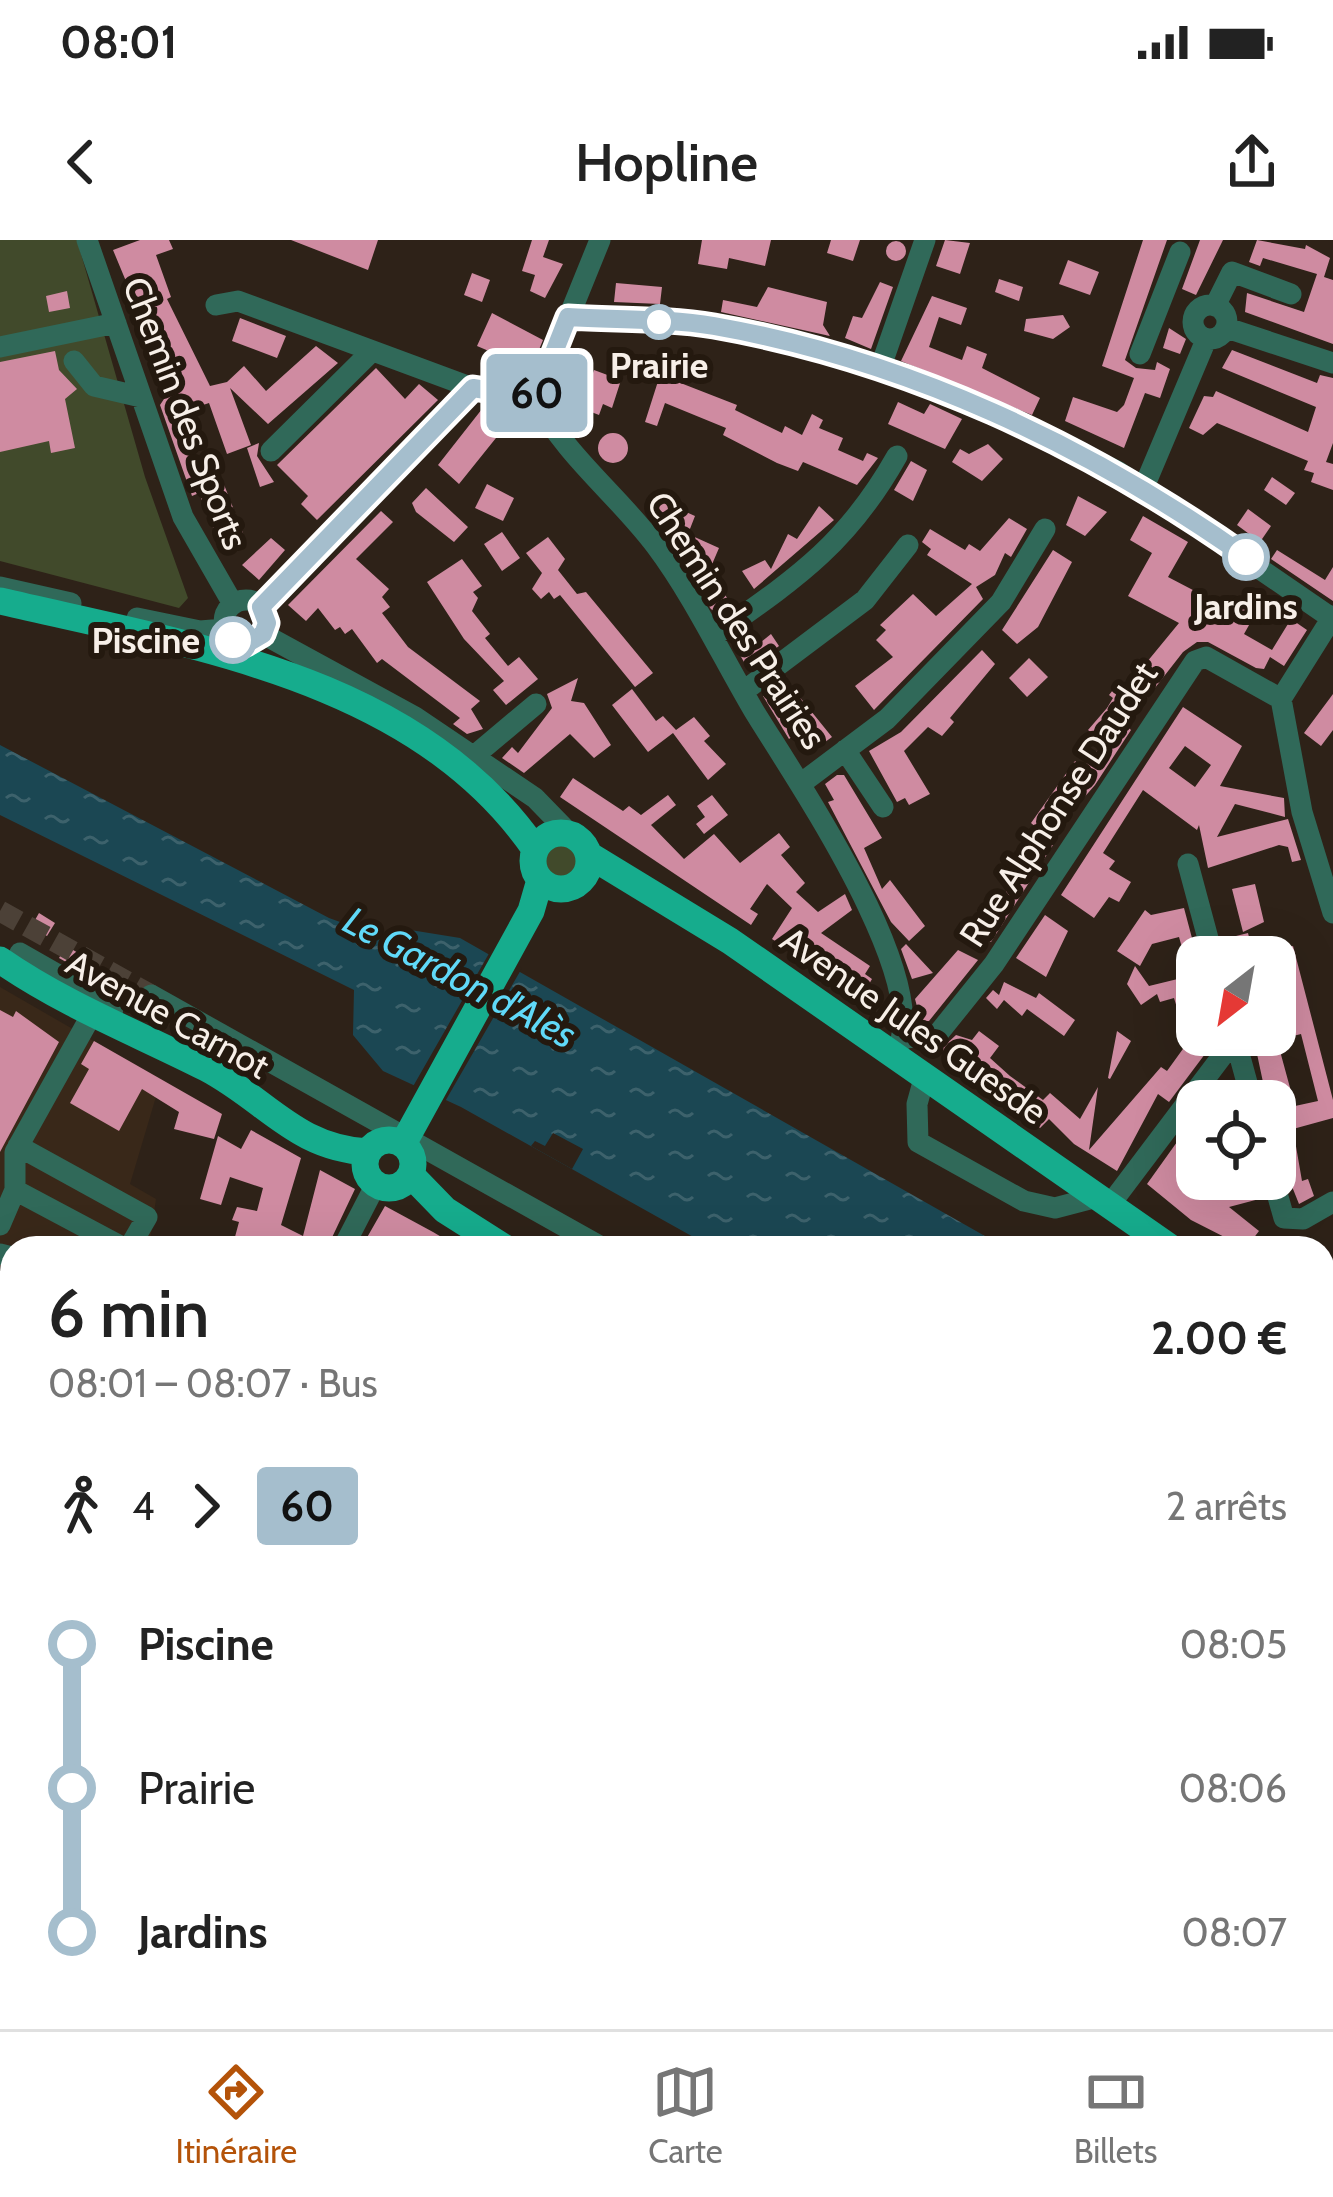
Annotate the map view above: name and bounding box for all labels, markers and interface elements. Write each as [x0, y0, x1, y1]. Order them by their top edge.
text: 08:01 [60, 15, 177, 69]
icon: back [48, 129, 114, 195]
text: Hopline [575, 129, 758, 195]
icon: share [1219, 129, 1285, 195]
street label: Chemin des Sports [114, 271, 258, 555]
marker: Prairie [643, 306, 675, 338]
place label: Prairie [610, 343, 708, 387]
line badge: 60 [483, 354, 591, 432]
text: 60 [510, 367, 564, 419]
street label: Chemin des Prairies [637, 483, 837, 757]
marker: Jardins [1224, 535, 1268, 579]
place label: Jardins [1193, 584, 1298, 628]
place label: Piscine [91, 618, 200, 662]
marker: Piscine [211, 618, 255, 662]
street label: Rue Alphonse Daudet [950, 653, 1166, 955]
water label: Le Gardon d'Alès [336, 896, 584, 1058]
street label: Avenue Jules Guesde [773, 917, 1055, 1133]
north arrow [1176, 936, 1296, 1056]
map controls [1176, 936, 1296, 1200]
street label: Avenue Carnot [59, 940, 277, 1088]
button: locate [1176, 1080, 1296, 1200]
text: 6 min [48, 1273, 209, 1354]
text: 2.00 € [1151, 1311, 1287, 1365]
text: 08:01 – 08:07 · Bus [48, 1359, 378, 1407]
icon: walk [48, 1473, 114, 1539]
icon: forward [173, 1473, 239, 1539]
text: 60 [281, 1480, 334, 1532]
text: 4 [132, 1482, 155, 1530]
text: 2 arrêts [1166, 1482, 1287, 1530]
text: Piscine [138, 1617, 274, 1671]
text: 08:05 [1180, 1620, 1287, 1668]
text: Prairie [138, 1761, 255, 1815]
text: 08:06 [1179, 1764, 1287, 1812]
text: Jardins [138, 1905, 267, 1959]
text: 08:07 [1182, 1908, 1287, 1956]
tab: Itinéraire [176, 2059, 297, 2171]
tab: Carte [648, 2059, 723, 2171]
tab: Billets [1074, 2059, 1157, 2171]

